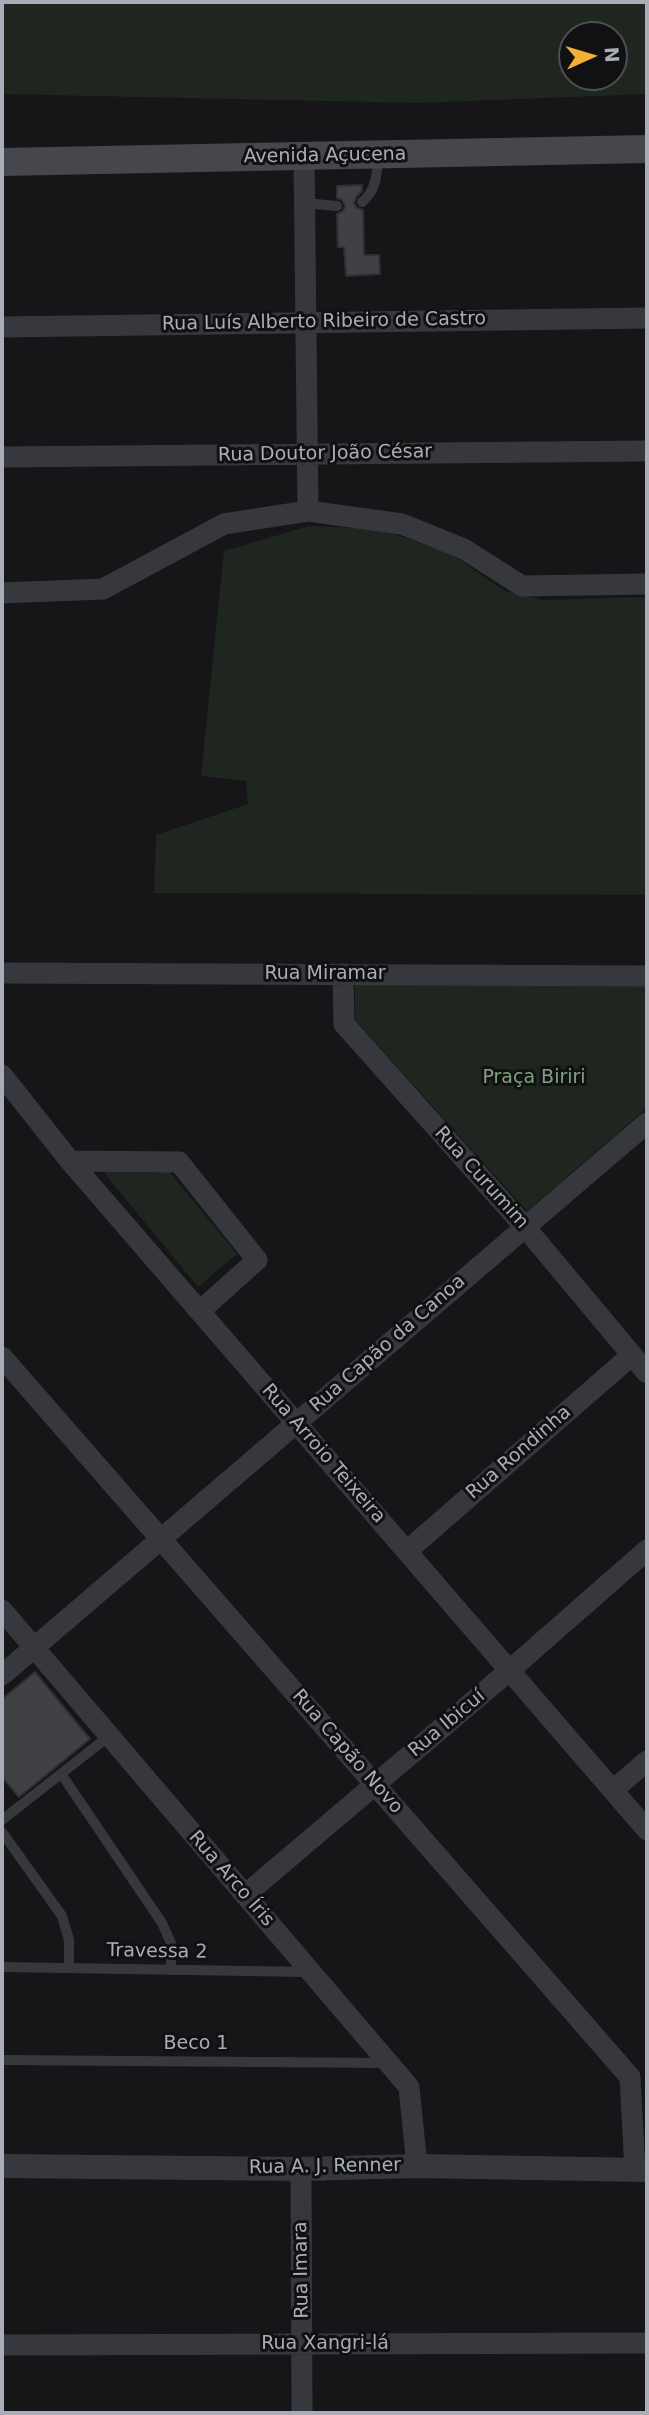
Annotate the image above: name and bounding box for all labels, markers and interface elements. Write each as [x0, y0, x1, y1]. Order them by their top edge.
north arrow [558, 21, 628, 91]
text: N [600, 46, 623, 63]
street label: Avenida Açucena [243, 143, 407, 169]
street label: Rua Luís Alberto Ribeiro de Castro [162, 308, 486, 336]
street label: Rua Doutor João César [218, 441, 432, 467]
street label: Rua Miramar [264, 963, 386, 985]
park label: Praça Biriri [482, 1067, 586, 1089]
street label: Rua Curumim [429, 1122, 533, 1234]
street label: Rua Capão da Canoa [306, 1270, 470, 1418]
street label: Rua Arroio Teixeira [256, 1380, 390, 1528]
street label: Rua Rondinha [462, 1401, 576, 1505]
street label: Rua Capão Novo [287, 1685, 407, 1819]
street label: Rua Ibicuí [404, 1685, 490, 1763]
street label: Rua Arco Íris [183, 1827, 279, 1931]
street label: Travessa 2 [106, 1940, 208, 1964]
street label: Beco 1 [164, 2033, 228, 2055]
street label: Rua A. J. Renner [249, 2154, 401, 2180]
street label: Rua Imara [290, 2221, 314, 2319]
street label: Rua Xangri-lá [261, 2333, 389, 2355]

